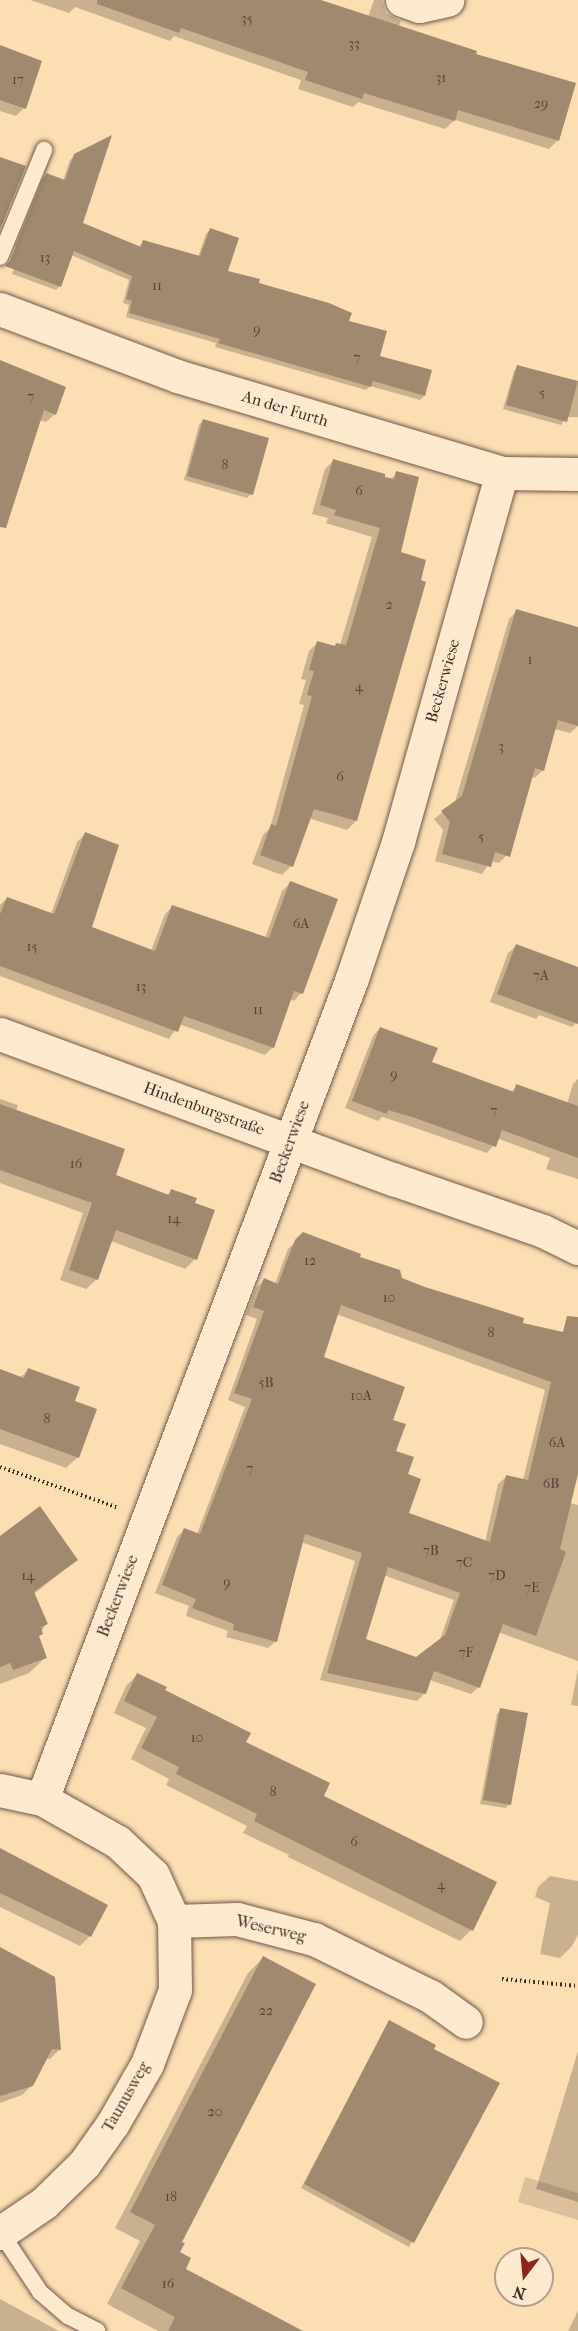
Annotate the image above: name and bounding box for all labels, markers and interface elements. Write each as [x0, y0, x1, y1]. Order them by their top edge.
house number: 35 [241, 11, 253, 27]
house number: 33 [348, 36, 360, 52]
house number: 31 [436, 70, 446, 86]
house number: 17 [12, 72, 24, 88]
house number: 29 [534, 96, 548, 112]
house number: 13 [40, 250, 50, 266]
house number: 11 [152, 278, 162, 294]
house number: 9 [253, 322, 261, 338]
house number: 7 [354, 350, 360, 366]
house number: 5 [539, 385, 545, 401]
street label: An der Furth [240, 387, 330, 431]
house number: 7 [28, 389, 34, 405]
house number: 8 [221, 457, 229, 473]
house number: 6 [355, 483, 363, 499]
house number: 2 [385, 597, 393, 613]
street label: Beckerwiese [422, 637, 464, 725]
house number: 1 [528, 652, 532, 668]
house number: 4 [355, 679, 363, 695]
house number: 3 [498, 739, 504, 755]
house number: 6 [336, 769, 344, 785]
house number: 5 [478, 829, 484, 845]
house number: 6A [293, 916, 309, 932]
house number: 15 [27, 939, 37, 955]
house number: 7A [533, 968, 549, 984]
house number: 13 [136, 979, 146, 995]
house number: 11 [253, 1002, 263, 1018]
house number: 9 [390, 1067, 398, 1083]
street label: Hindenburgstraße [141, 1078, 267, 1140]
street label: Beckerwiese [266, 1098, 314, 1186]
house number: 7 [491, 1103, 497, 1119]
house number: 16 [70, 1156, 82, 1172]
house number: 14 [167, 1211, 181, 1227]
house number: 12 [304, 1253, 316, 1269]
house number: 10 [383, 1290, 395, 1306]
house number: 8 [487, 1325, 495, 1341]
house number: 5B [258, 1375, 274, 1391]
house number: 10A [350, 1388, 372, 1404]
house number: 8 [43, 1411, 51, 1427]
house number: 6A [549, 1435, 565, 1451]
house number: 7 [247, 1461, 253, 1477]
house number: 6B [543, 1476, 559, 1492]
house number: 7B [423, 1543, 439, 1559]
street label: Beckerwiese [94, 1552, 142, 1640]
house number: 7C [456, 1555, 472, 1571]
house number: 14 [21, 1568, 35, 1584]
house number: 7D [488, 1568, 506, 1584]
house number: 9 [223, 1575, 231, 1591]
house number: 7E [524, 1580, 540, 1596]
house number: 7F [459, 1645, 473, 1661]
house number: 10 [191, 1730, 203, 1746]
house number: 8 [269, 1784, 277, 1800]
house number: 6 [350, 1834, 358, 1850]
house number: 4 [437, 1877, 445, 1893]
street label: Weserweg [234, 1912, 308, 1946]
house number: 22 [259, 2003, 273, 2019]
street label: Taunusweg [98, 2058, 154, 2136]
house number: 20 [208, 2104, 222, 2120]
house number: 18 [165, 2189, 177, 2205]
north arrow [494, 2247, 554, 2307]
house number: 16 [162, 2276, 174, 2292]
text: N [511, 2282, 528, 2304]

